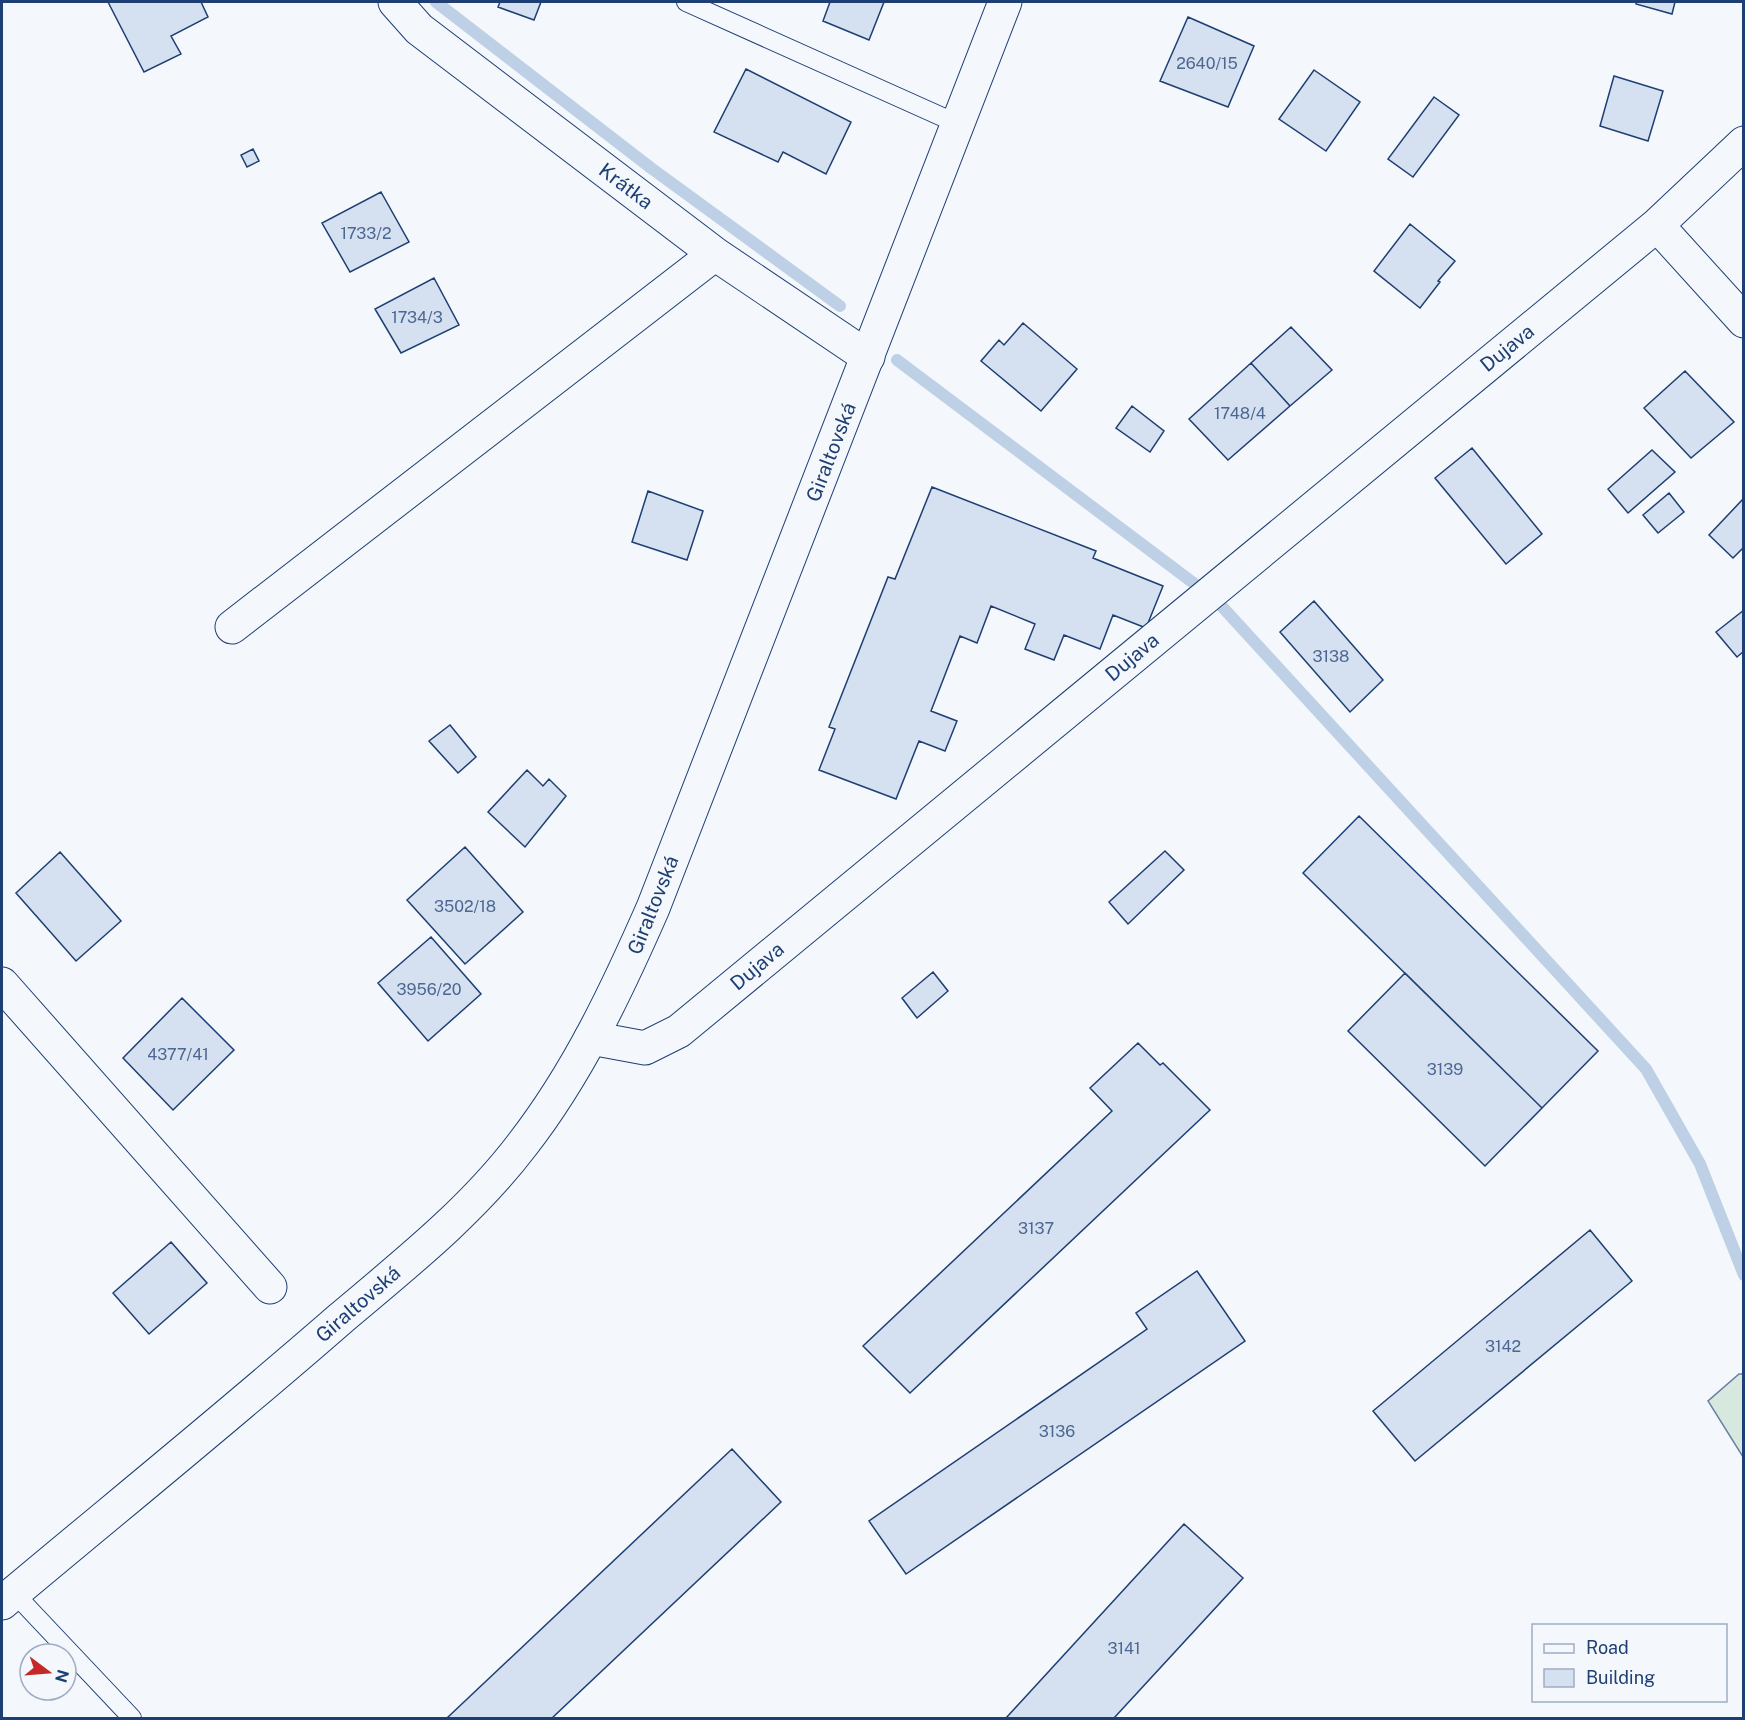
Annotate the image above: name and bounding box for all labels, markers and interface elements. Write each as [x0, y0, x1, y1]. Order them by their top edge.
house number: 2640/15 [1176, 54, 1238, 73]
street label: Krátka [594, 158, 658, 214]
house number: 1733/2 [340, 224, 392, 243]
house number: 1734/3 [391, 308, 443, 327]
street label: Dujava [1475, 319, 1539, 377]
street label: Giraltovská [801, 399, 861, 505]
house number: 1748/4 [1214, 404, 1266, 423]
street label: Dujava [1100, 628, 1164, 686]
house number: 3138 [1313, 647, 1349, 666]
street label: Giraltovská [622, 852, 684, 958]
house number: 3502/18 [434, 897, 496, 916]
street label: Dujava [725, 937, 789, 995]
house number: 3956/20 [396, 980, 462, 999]
house number: 4377/41 [147, 1045, 209, 1064]
house number: 3139 [1427, 1060, 1463, 1079]
house number: 3137 [1018, 1219, 1054, 1238]
street label: Giraltovská [311, 1261, 405, 1347]
house number: 3142 [1485, 1337, 1521, 1356]
house number: 3136 [1039, 1422, 1075, 1441]
legend [1532, 1624, 1727, 1702]
text: Road [1586, 1637, 1629, 1658]
house number: 3141 [1107, 1639, 1141, 1658]
north arrow [18, 1642, 78, 1702]
text: N [51, 1667, 73, 1685]
text: Building [1586, 1667, 1655, 1688]

